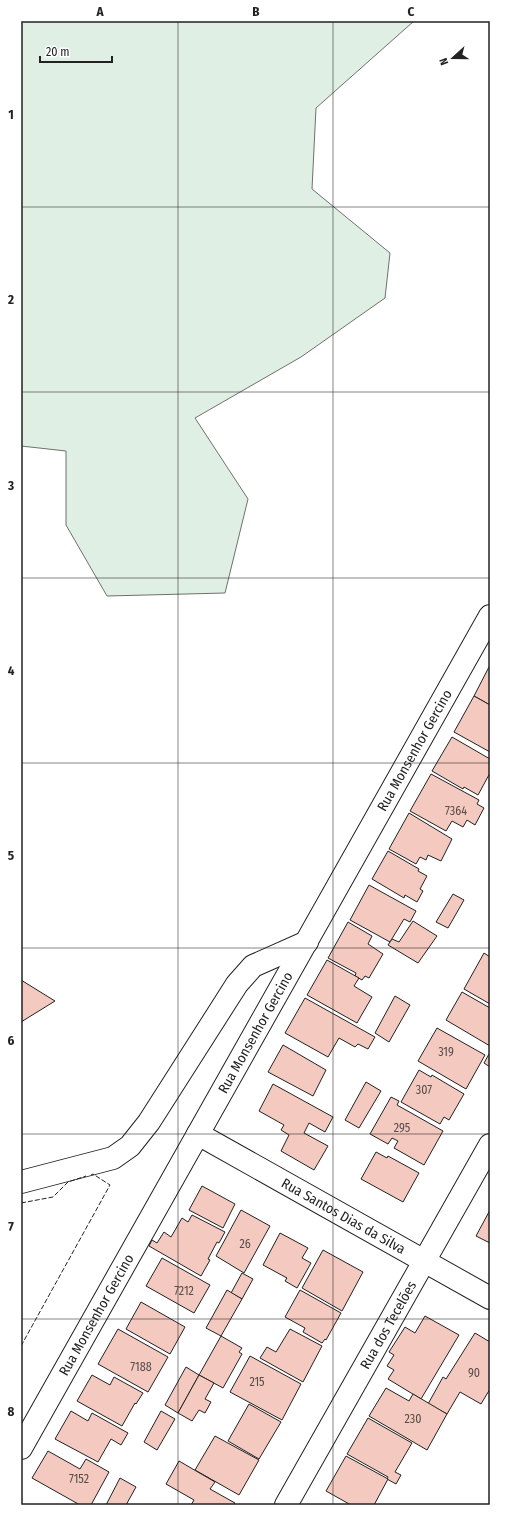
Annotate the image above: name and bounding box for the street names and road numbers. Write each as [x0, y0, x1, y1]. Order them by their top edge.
street label: Rua Monsenhor Gercino [373, 686, 455, 814]
street label: Rua Monsenhor Gercino [214, 969, 296, 1096]
street label: Rua Santos Dias da Silva [279, 1174, 409, 1257]
street label: Rua Monsenhor Gercino [55, 1251, 137, 1379]
street label: Rua dos Tecelões [356, 1278, 420, 1372]

